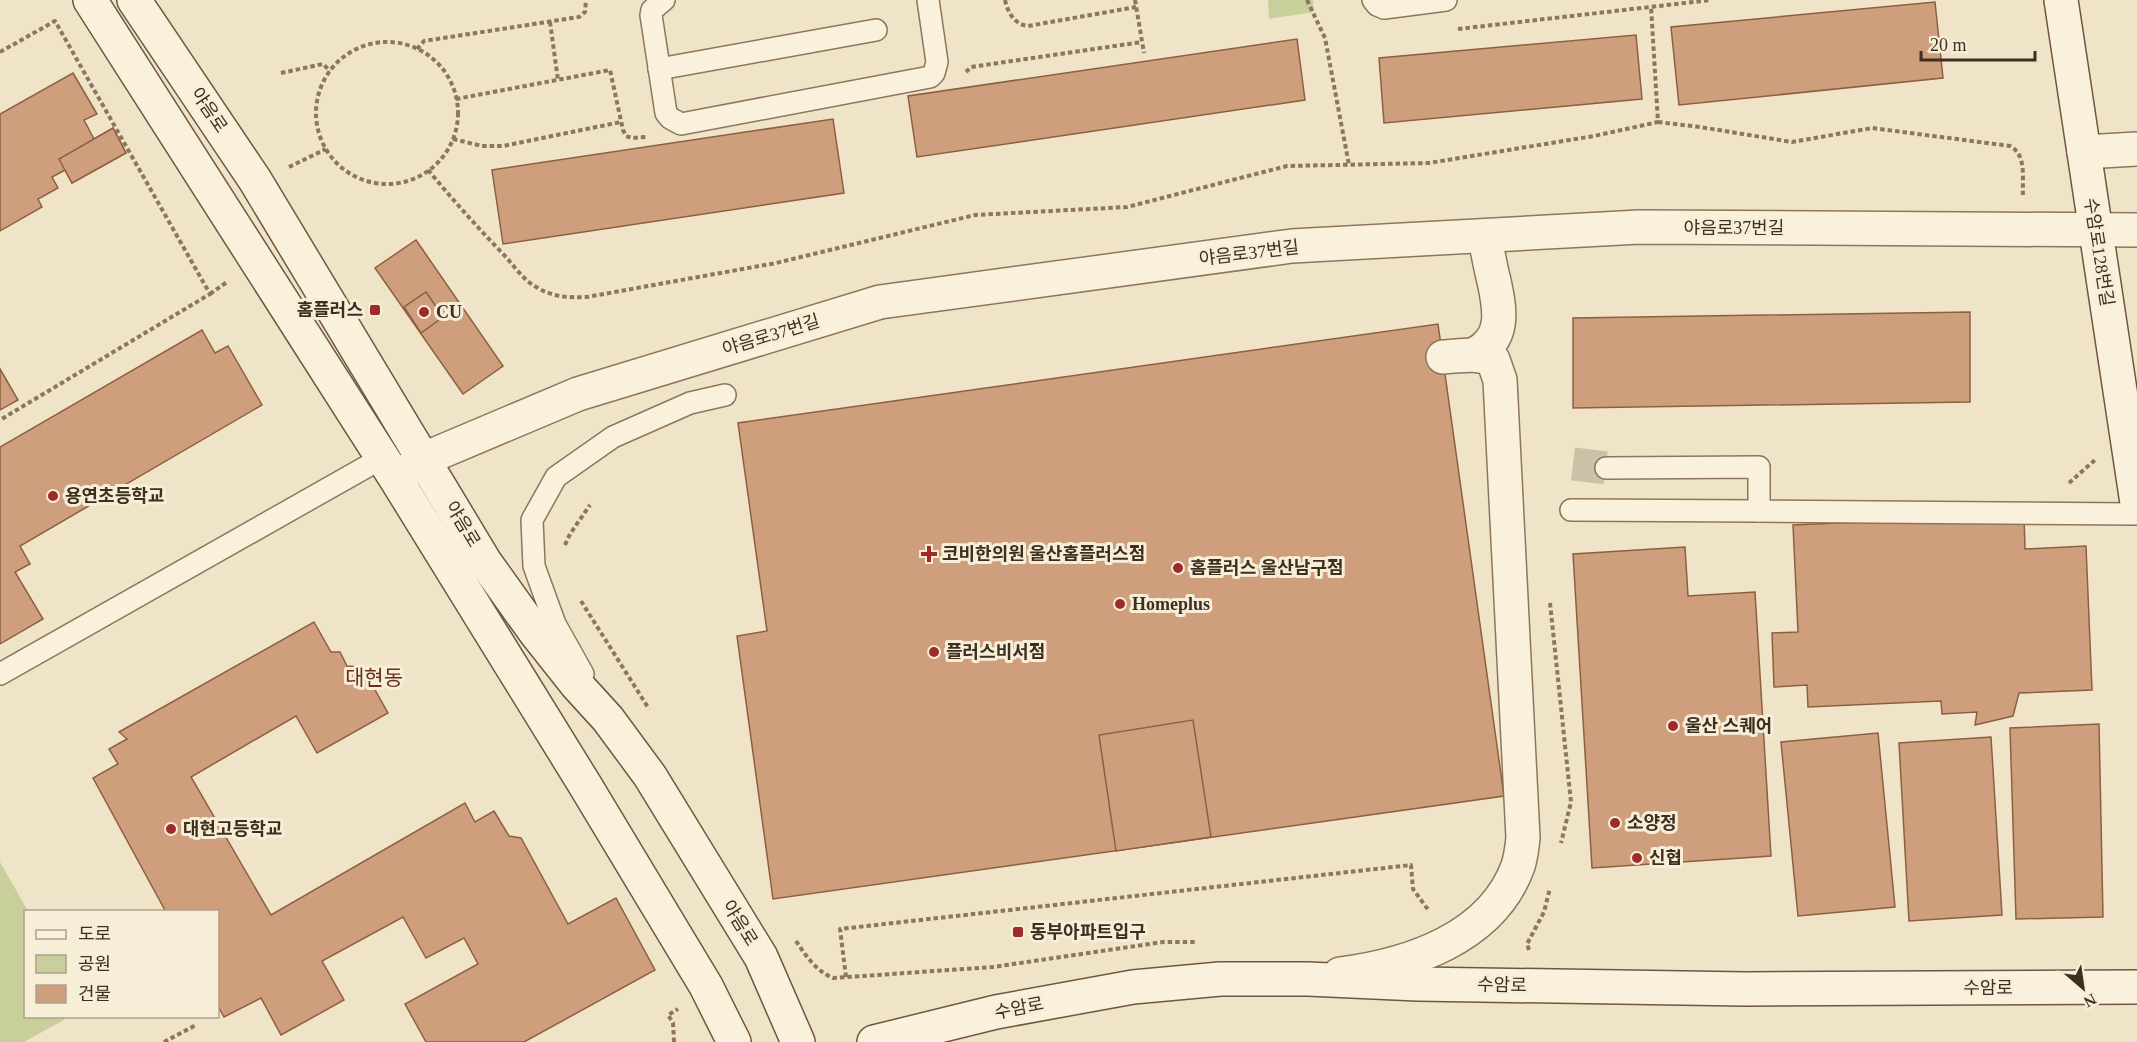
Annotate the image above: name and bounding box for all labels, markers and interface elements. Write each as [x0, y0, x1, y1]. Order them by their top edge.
scale bar [1921, 24, 2035, 62]
text: 20 m [1930, 35, 1967, 55]
street label: 야음로 [187, 84, 231, 136]
street label: 수암로128번길 [2081, 196, 2117, 308]
street label: 야음로37번길 [1684, 218, 1784, 238]
street label: 야음로37번길 [1198, 237, 1300, 269]
place label: 홈플러스 [297, 300, 363, 320]
place label: CU [436, 302, 462, 322]
marker: 홈플러스 [368, 303, 382, 317]
marker: CU [417, 305, 431, 319]
street label: 야음로37번길 [720, 311, 822, 359]
place label: 용연초등학교 [65, 486, 164, 506]
marker: 용연초등학교 [46, 489, 60, 503]
street label: 야음로 [442, 498, 484, 550]
place label: 코비한의원 울산홈플러스점 [942, 544, 1145, 564]
marker: 코비한의원 울산홈플러스점 [920, 545, 938, 563]
place label: 홈플러스 울산남구점 [1190, 558, 1344, 578]
marker: 홈플러스 울산남구점 [1171, 561, 1185, 575]
place label: Homeplus [1132, 594, 1210, 614]
marker: Homeplus [1113, 597, 1127, 611]
place label: 플러스비서점 [946, 642, 1045, 662]
marker: 플러스비서점 [927, 645, 941, 659]
district label: 대현동 [345, 666, 403, 690]
place label: 울산 스퀘어 [1685, 716, 1772, 736]
marker: 울산 스퀘어 [1666, 719, 1680, 733]
place label: 소양정 [1627, 813, 1677, 833]
marker: 소양정 [1608, 816, 1622, 830]
place label: 대현고등학교 [183, 819, 282, 839]
marker: 대현고등학교 [164, 822, 178, 836]
place label: 신협 [1649, 848, 1682, 868]
marker: 신협 [1630, 851, 1644, 865]
street label: 야음로 [718, 897, 762, 949]
legend [24, 910, 219, 1018]
place label: 동부아파트입구 [1030, 922, 1146, 942]
text: 도로 [78, 924, 111, 944]
marker: 동부아파트입구 [1011, 925, 1025, 939]
text: 공원 [78, 954, 111, 974]
north arrow [2053, 958, 2113, 1018]
street label: 수암로 [1477, 975, 1527, 995]
street label: 수암로 [1963, 978, 2013, 998]
text: 건물 [78, 984, 111, 1004]
text: N [2080, 990, 2099, 1011]
street label: 수암로 [993, 993, 1045, 1023]

